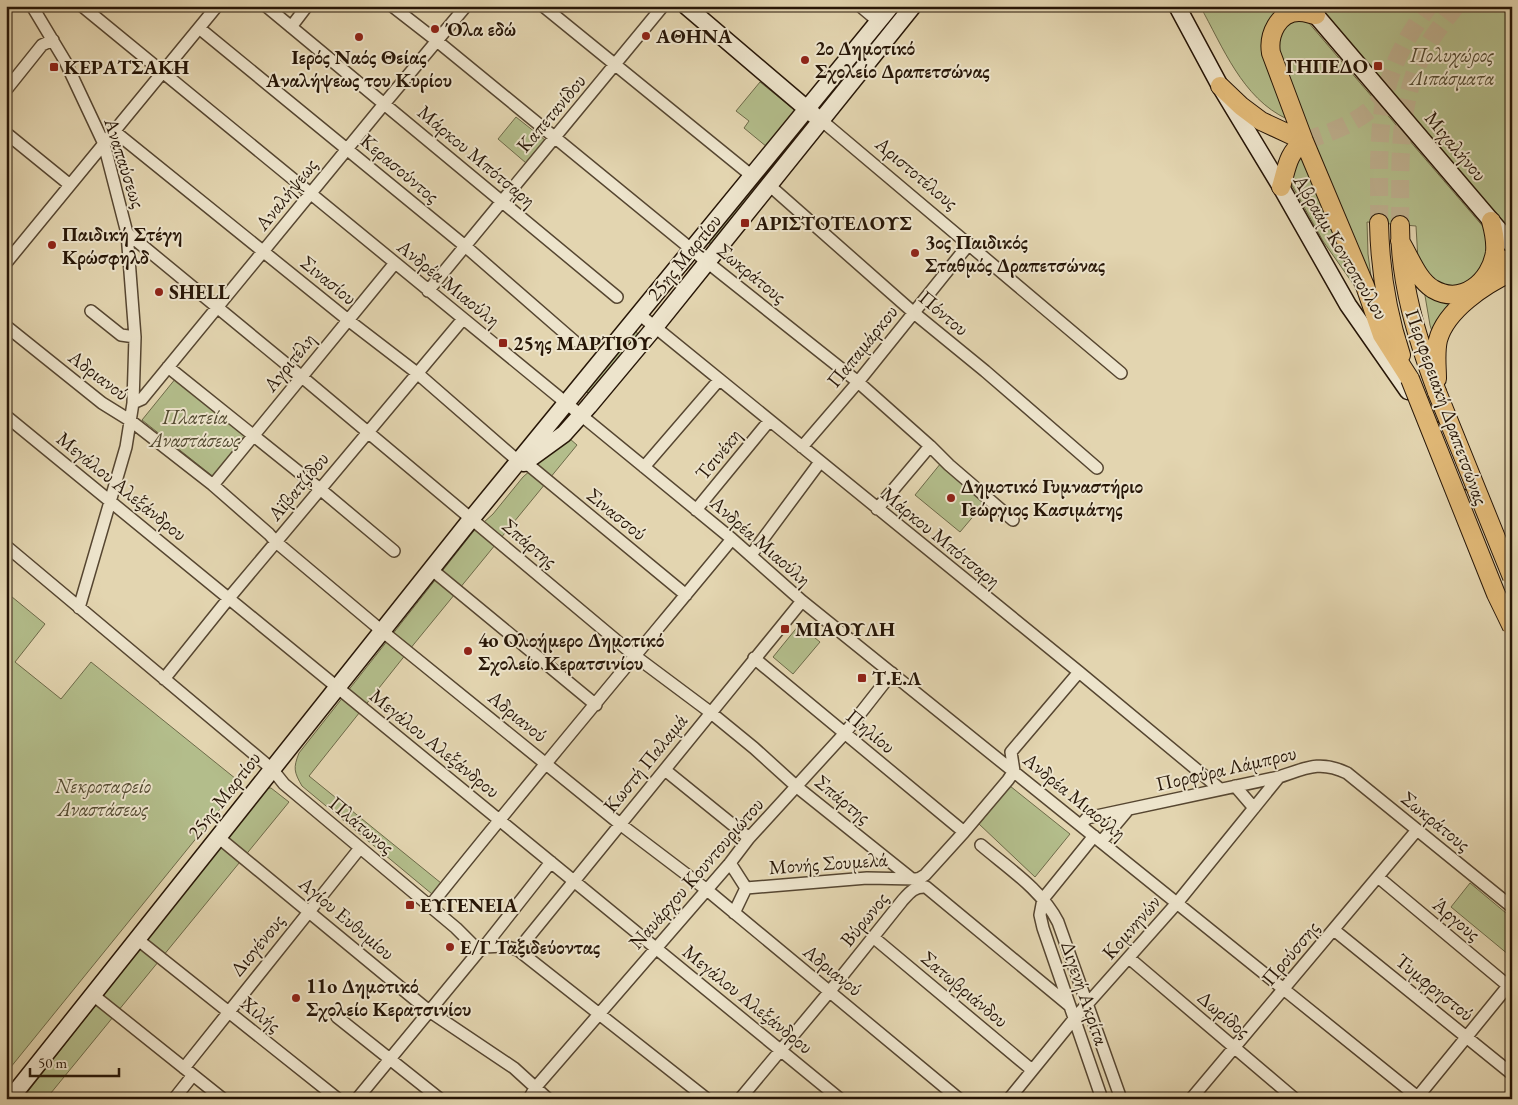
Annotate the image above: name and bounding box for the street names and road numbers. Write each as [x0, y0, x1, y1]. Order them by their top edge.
street label: Καπετανίδου [511, 68, 591, 158]
street label: Μάρκου Μπότσαρη [412, 99, 542, 213]
street label: Μιχαλήνου [1419, 105, 1493, 187]
street label: Αναπαύσεως [98, 114, 152, 212]
street label: Κερασούντος [355, 127, 445, 209]
street label: Αριστοτέλους [869, 130, 964, 215]
street label: Αναλήψεως [248, 152, 323, 236]
street label: Αβραάμ Κοντοπούλου [1287, 169, 1394, 324]
street label: 25ης Μαρτίου [641, 208, 727, 306]
street label: Ανδρέα Μιαούλη [391, 233, 506, 333]
street label: Σωκράτους [712, 237, 792, 309]
street label: Σινασίου [296, 249, 362, 311]
street label: Πόντου [914, 285, 974, 341]
street label: Παπαμάρκου [821, 299, 903, 393]
street label: Περιφερειακή Δραπετσώνας [1399, 305, 1495, 509]
street label: Αγριτέλη [256, 327, 321, 398]
street label: Αδριανού [63, 343, 135, 406]
street label: Τσινέκη [689, 423, 747, 485]
street label: Μεγάλου Αλεξάνδρου [51, 425, 193, 547]
street label: Αϊβατζίδου [261, 446, 334, 527]
street label: Μάρκου Μπότσαρη [876, 481, 1006, 593]
street label: Σινασσού [582, 482, 652, 546]
street label: Ανδρέα Μιαούλη [704, 489, 817, 592]
street label: Σπάρτης [497, 512, 563, 574]
street label: Μεγάλου Αλεξάνδρου [364, 682, 506, 804]
street label: Αδριανού [482, 683, 553, 748]
street label: Πηλίου [841, 703, 901, 759]
street label: Κωστή Παλαμά [597, 708, 693, 818]
street label: Πορφύρα Λάμπρου [1153, 739, 1299, 797]
street label: 25ης Μαρτίου [182, 746, 266, 844]
street label: Ανδρέα Μιαούλη [1017, 746, 1132, 846]
street label: Σπάρτης [810, 769, 876, 829]
street label: Σωκράτους [1396, 785, 1476, 857]
street label: Πλάτωνος [324, 790, 400, 860]
street label: Ναυάρχου Κουντουριώτου [623, 792, 769, 954]
street label: Μονής Σουμελά [768, 846, 889, 880]
street label: Αγίου Ευθυμίου [293, 870, 400, 966]
street label: Βύρωνος [834, 886, 894, 952]
street label: Κομνηνών [1096, 889, 1166, 965]
street label: Άργους [1427, 891, 1486, 947]
street label: Διογένους [224, 908, 290, 982]
street label: Προύσσης [1255, 915, 1325, 991]
street label: Αδριανού [797, 937, 868, 1002]
street label: Διγενή Ακρίτα [1055, 937, 1115, 1049]
street label: Μεγάλου Αλεξάνδρου [677, 938, 819, 1060]
street label: Σατωβριάνδου [916, 945, 1014, 1033]
street label: Τυμφρηστού [1390, 947, 1480, 1027]
street label: Δωρίδος [1192, 984, 1256, 1044]
street label: Χιλής [235, 989, 286, 1038]

